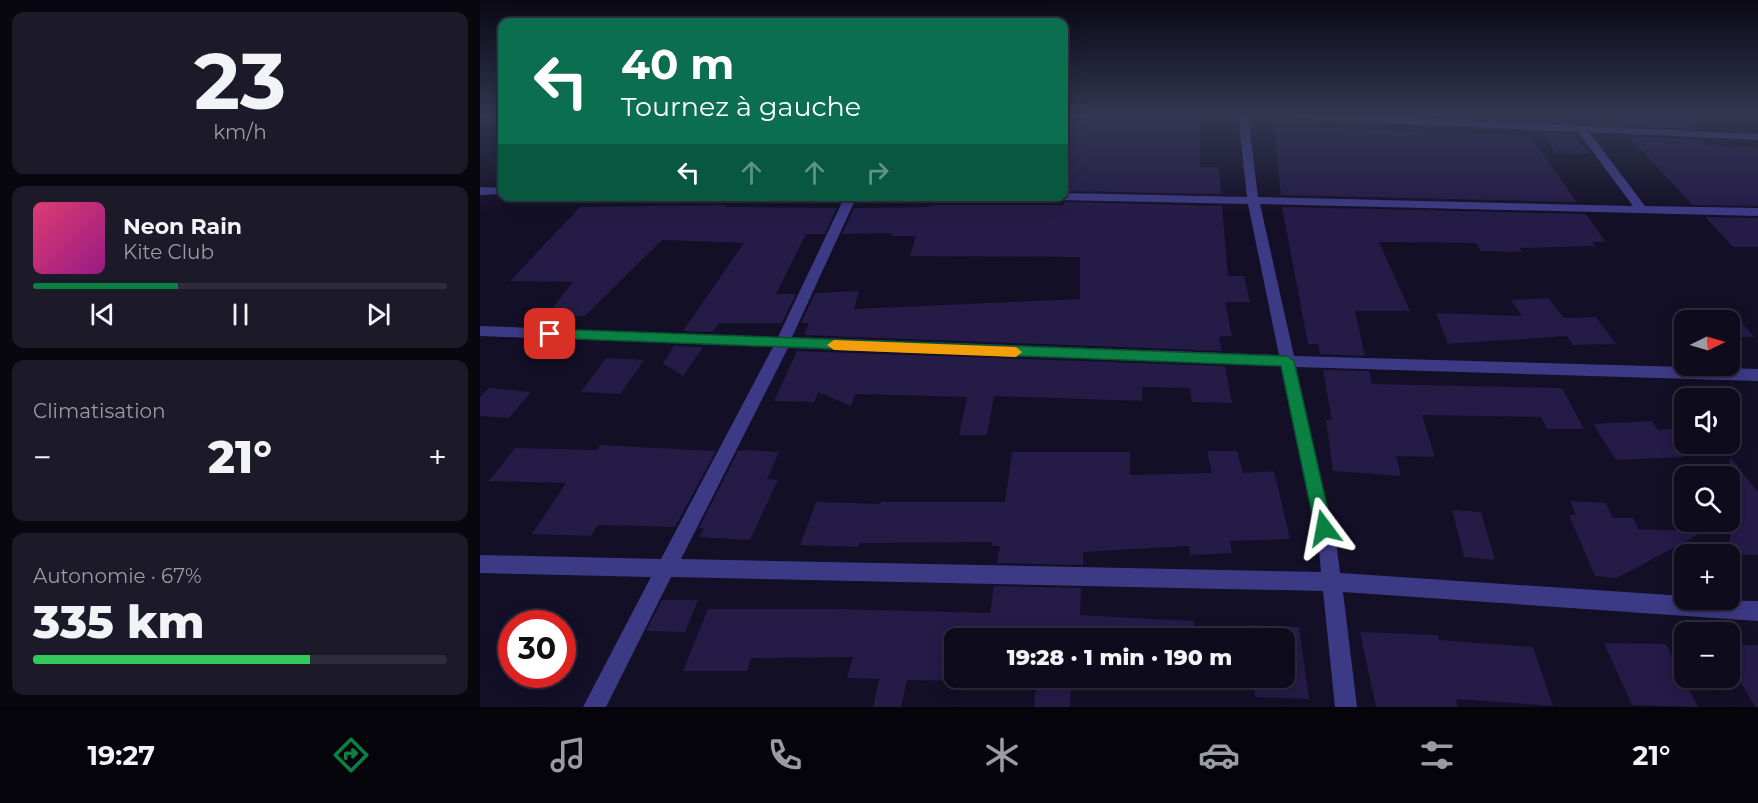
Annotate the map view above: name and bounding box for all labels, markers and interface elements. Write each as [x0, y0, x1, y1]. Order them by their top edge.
text: 23 [194, 33, 286, 129]
text: 40 m [621, 38, 734, 90]
icon: left [522, 42, 600, 120]
text: Tournez à gauche [621, 90, 861, 123]
text: km/h [213, 120, 267, 144]
icon: left [672, 156, 705, 189]
icon: ahead [735, 156, 768, 189]
icon: ahead [798, 156, 831, 189]
icon: right [861, 156, 894, 189]
text: Neon Rain [123, 213, 242, 240]
text: Kite Club [123, 240, 214, 264]
icon: previous [86, 298, 119, 331]
icon: pause [224, 298, 257, 331]
icon: next [362, 298, 395, 331]
pin [524, 308, 575, 359]
north arrow [1674, 310, 1740, 376]
map controls [1674, 310, 1740, 688]
icon: arrive [533, 317, 566, 350]
button: sound [1674, 388, 1740, 454]
text: Climatisation [33, 399, 166, 423]
text: 21° [208, 429, 272, 484]
text: − [33, 437, 52, 477]
text: + [428, 437, 447, 477]
button: search [1674, 466, 1740, 532]
position arrow [1292, 496, 1356, 560]
button: + [1674, 544, 1740, 610]
text: Autonomie · 67% [33, 564, 202, 588]
text: 335 km [33, 594, 204, 649]
speed limit sign: 30 [498, 610, 576, 688]
button: − [1674, 622, 1740, 688]
text: 19:28 · 1 min · 190 m [1007, 644, 1232, 671]
icon: directions [330, 734, 372, 776]
icon: music [547, 734, 589, 776]
icon: phone [764, 734, 806, 776]
icon: climate [981, 734, 1023, 776]
icon: car [1198, 734, 1240, 776]
icon: filters [1416, 734, 1458, 776]
text: 19:27 [88, 739, 155, 772]
text: 21° [1633, 739, 1670, 772]

